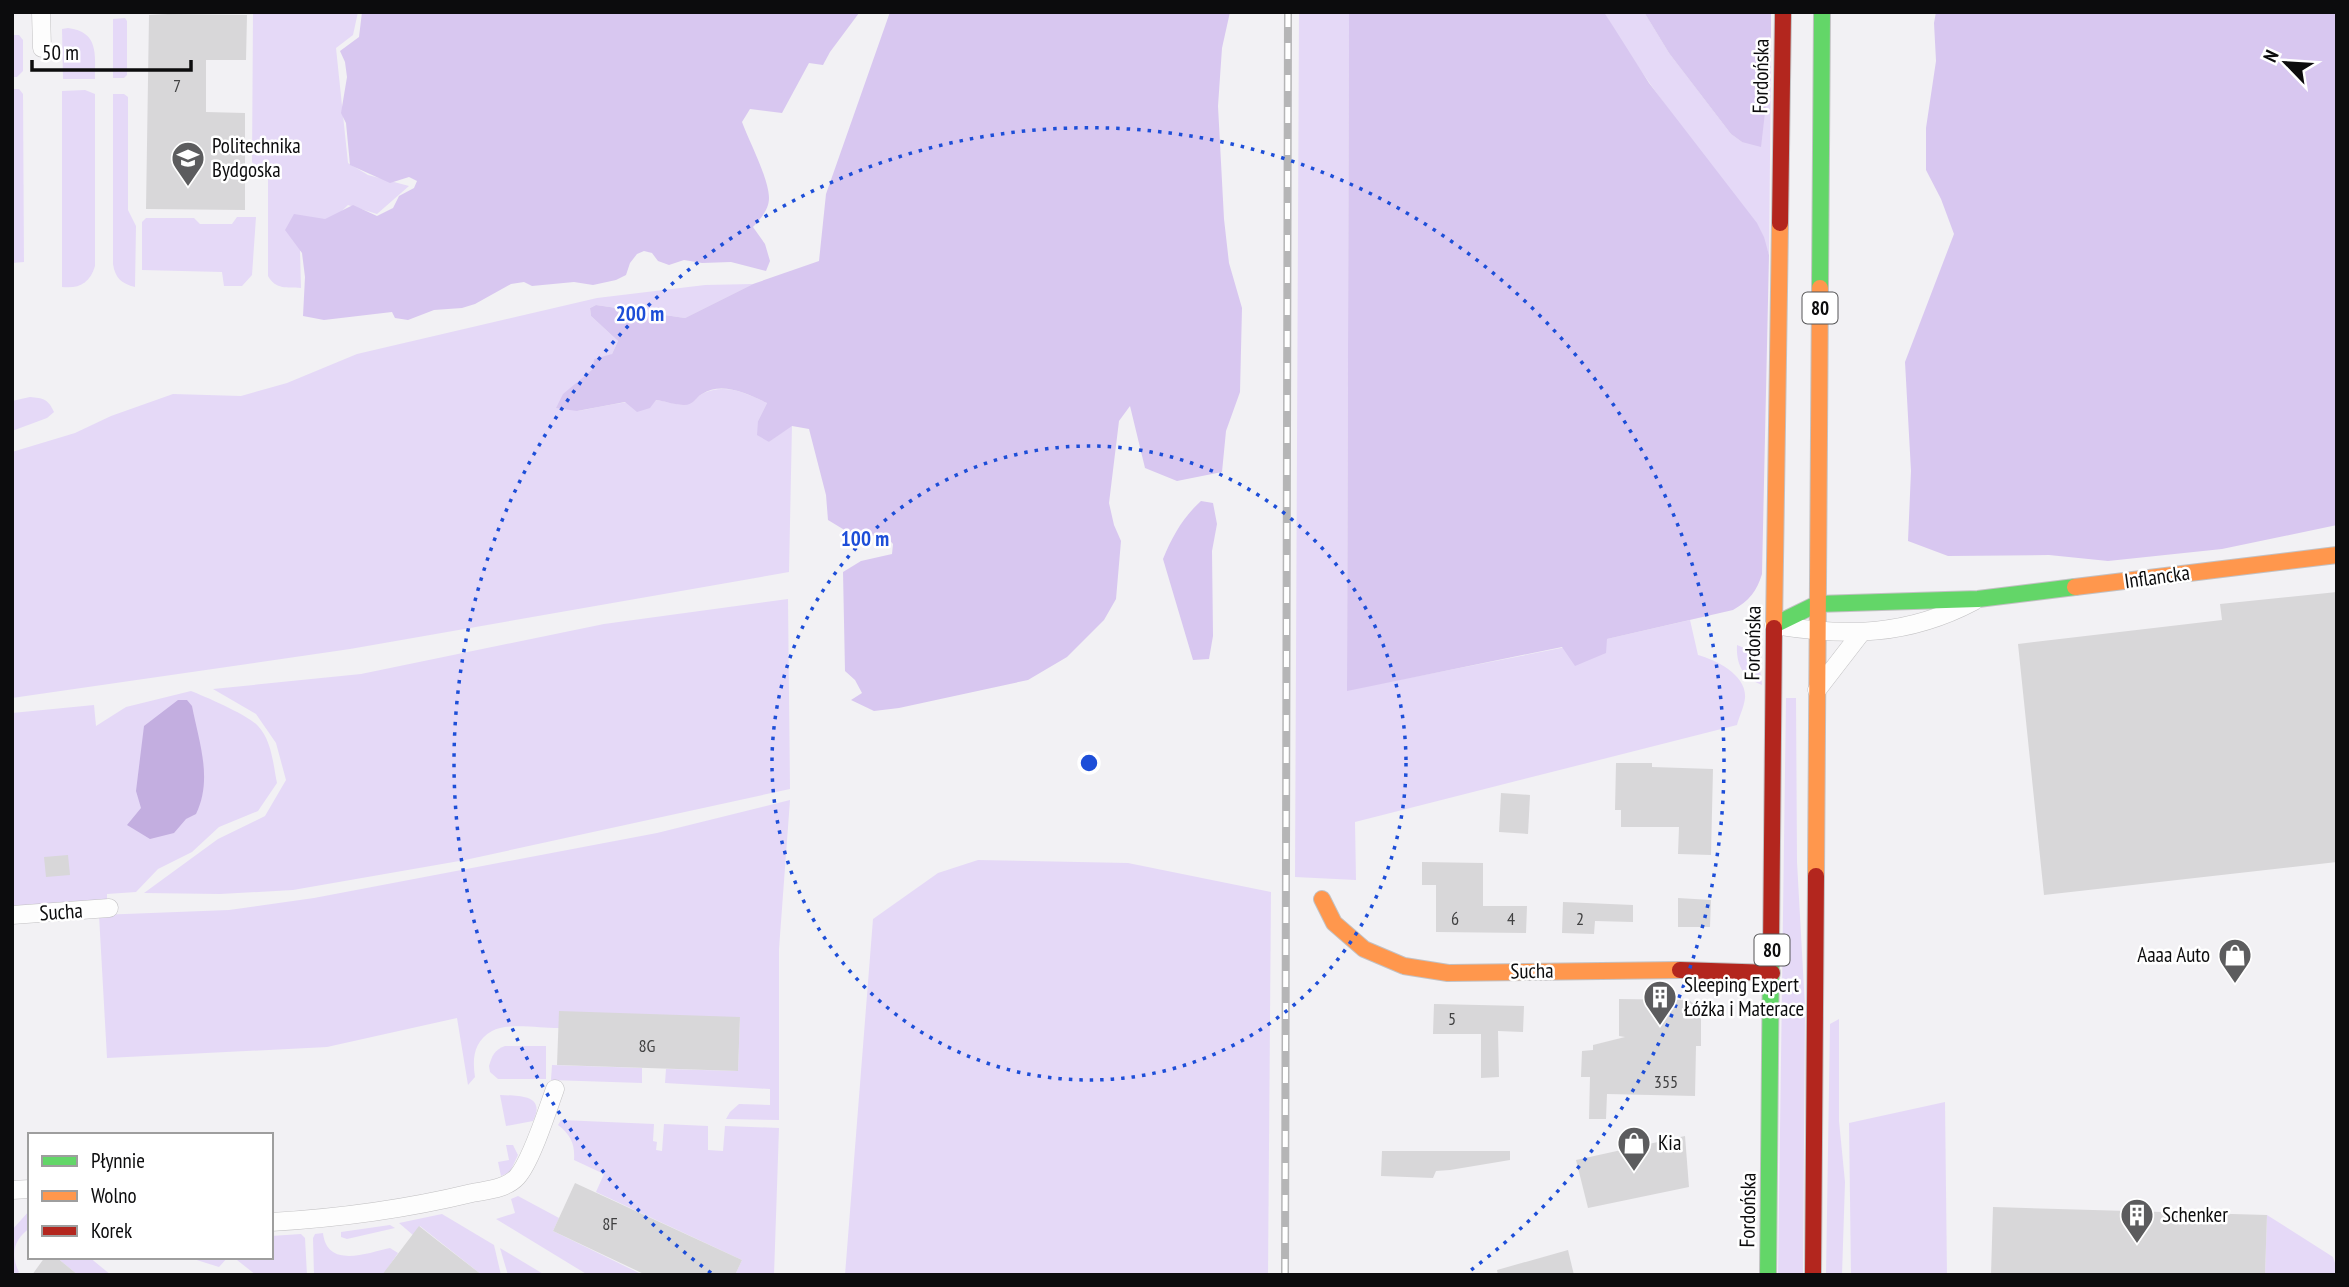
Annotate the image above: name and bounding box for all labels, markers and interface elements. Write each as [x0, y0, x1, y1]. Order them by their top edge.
scale bar [32, 28, 191, 72]
north arrow [2251, 28, 2321, 98]
street label: Fordońska [1746, 38, 1775, 113]
text: 50 m [42, 39, 79, 66]
text: N [2258, 46, 2284, 66]
house number: 7 [173, 74, 181, 97]
place label: Politechnika Bydgoska [212, 132, 301, 183]
school or university icon: Politechnika Bydgoska [169, 139, 207, 188]
road number: 80 [1802, 292, 1838, 324]
text: 200 m [616, 300, 664, 327]
text: 100 m [841, 525, 889, 552]
street label: Inflancka [2123, 559, 2191, 594]
street label: Fordońska [1738, 605, 1767, 680]
centre of rings [1077, 751, 1101, 775]
street label: Sucha [38, 897, 83, 926]
house number: 6 [1451, 907, 1459, 930]
house number: 4 [1507, 907, 1515, 930]
house number: 2 [1576, 907, 1584, 930]
road number: 80 [1754, 934, 1790, 966]
shop icon: Aaaa Auto [2216, 936, 2254, 985]
place label: Aaaa Auto [2137, 941, 2210, 968]
street label: Sucha [1510, 957, 1554, 984]
place label: Sleeping Expert Łóżka i Materace [1684, 971, 1804, 1022]
building icon: Sleeping Expert Łóżka i Materace [1641, 978, 1679, 1027]
house number: 5 [1448, 1007, 1456, 1030]
house number: 8G [639, 1034, 656, 1057]
house number: 355 [1654, 1070, 1678, 1093]
shop icon: Kia [1615, 1124, 1653, 1173]
place label: Kia [1658, 1129, 1681, 1156]
legend [28, 1133, 273, 1259]
text: Płynnie [91, 1147, 145, 1174]
street label: Fordońska [1733, 1172, 1762, 1247]
text: Wolno [91, 1182, 137, 1209]
building icon: Schenker [2118, 1196, 2156, 1245]
place label: Schenker [2162, 1201, 2228, 1228]
house number: 8F [602, 1212, 618, 1235]
text: Korek [91, 1217, 132, 1244]

